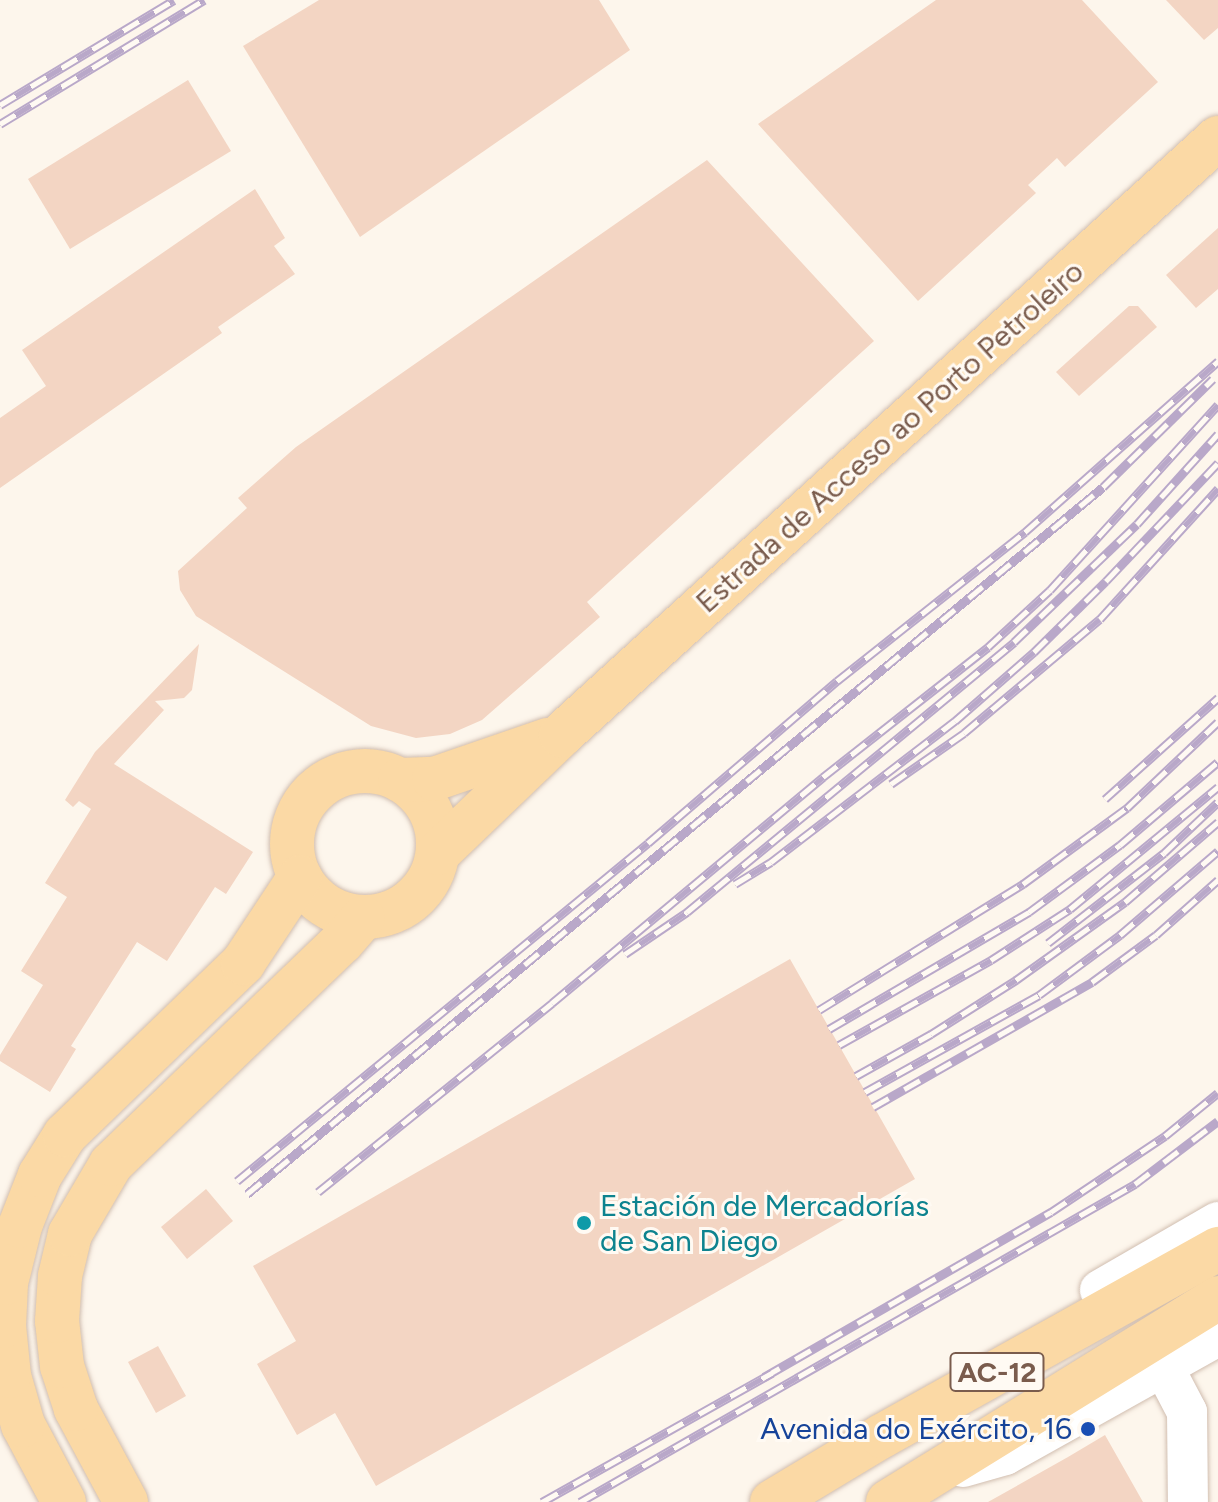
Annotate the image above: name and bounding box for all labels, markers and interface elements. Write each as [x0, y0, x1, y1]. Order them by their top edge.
street label: Estrada de Acceso ao Porto Petroleiro [689, 253, 1091, 621]
place label: Estación de Mercadorías de San Diego [600, 1188, 929, 1258]
marker: Estación de Mercadorías de San Diego [575, 1214, 593, 1232]
road number: AC-12 [949, 1348, 1045, 1396]
place label: Avenida do Exército, 16 [760, 1411, 1072, 1447]
marker: Avenida do Exército, 16 [1079, 1420, 1097, 1438]

